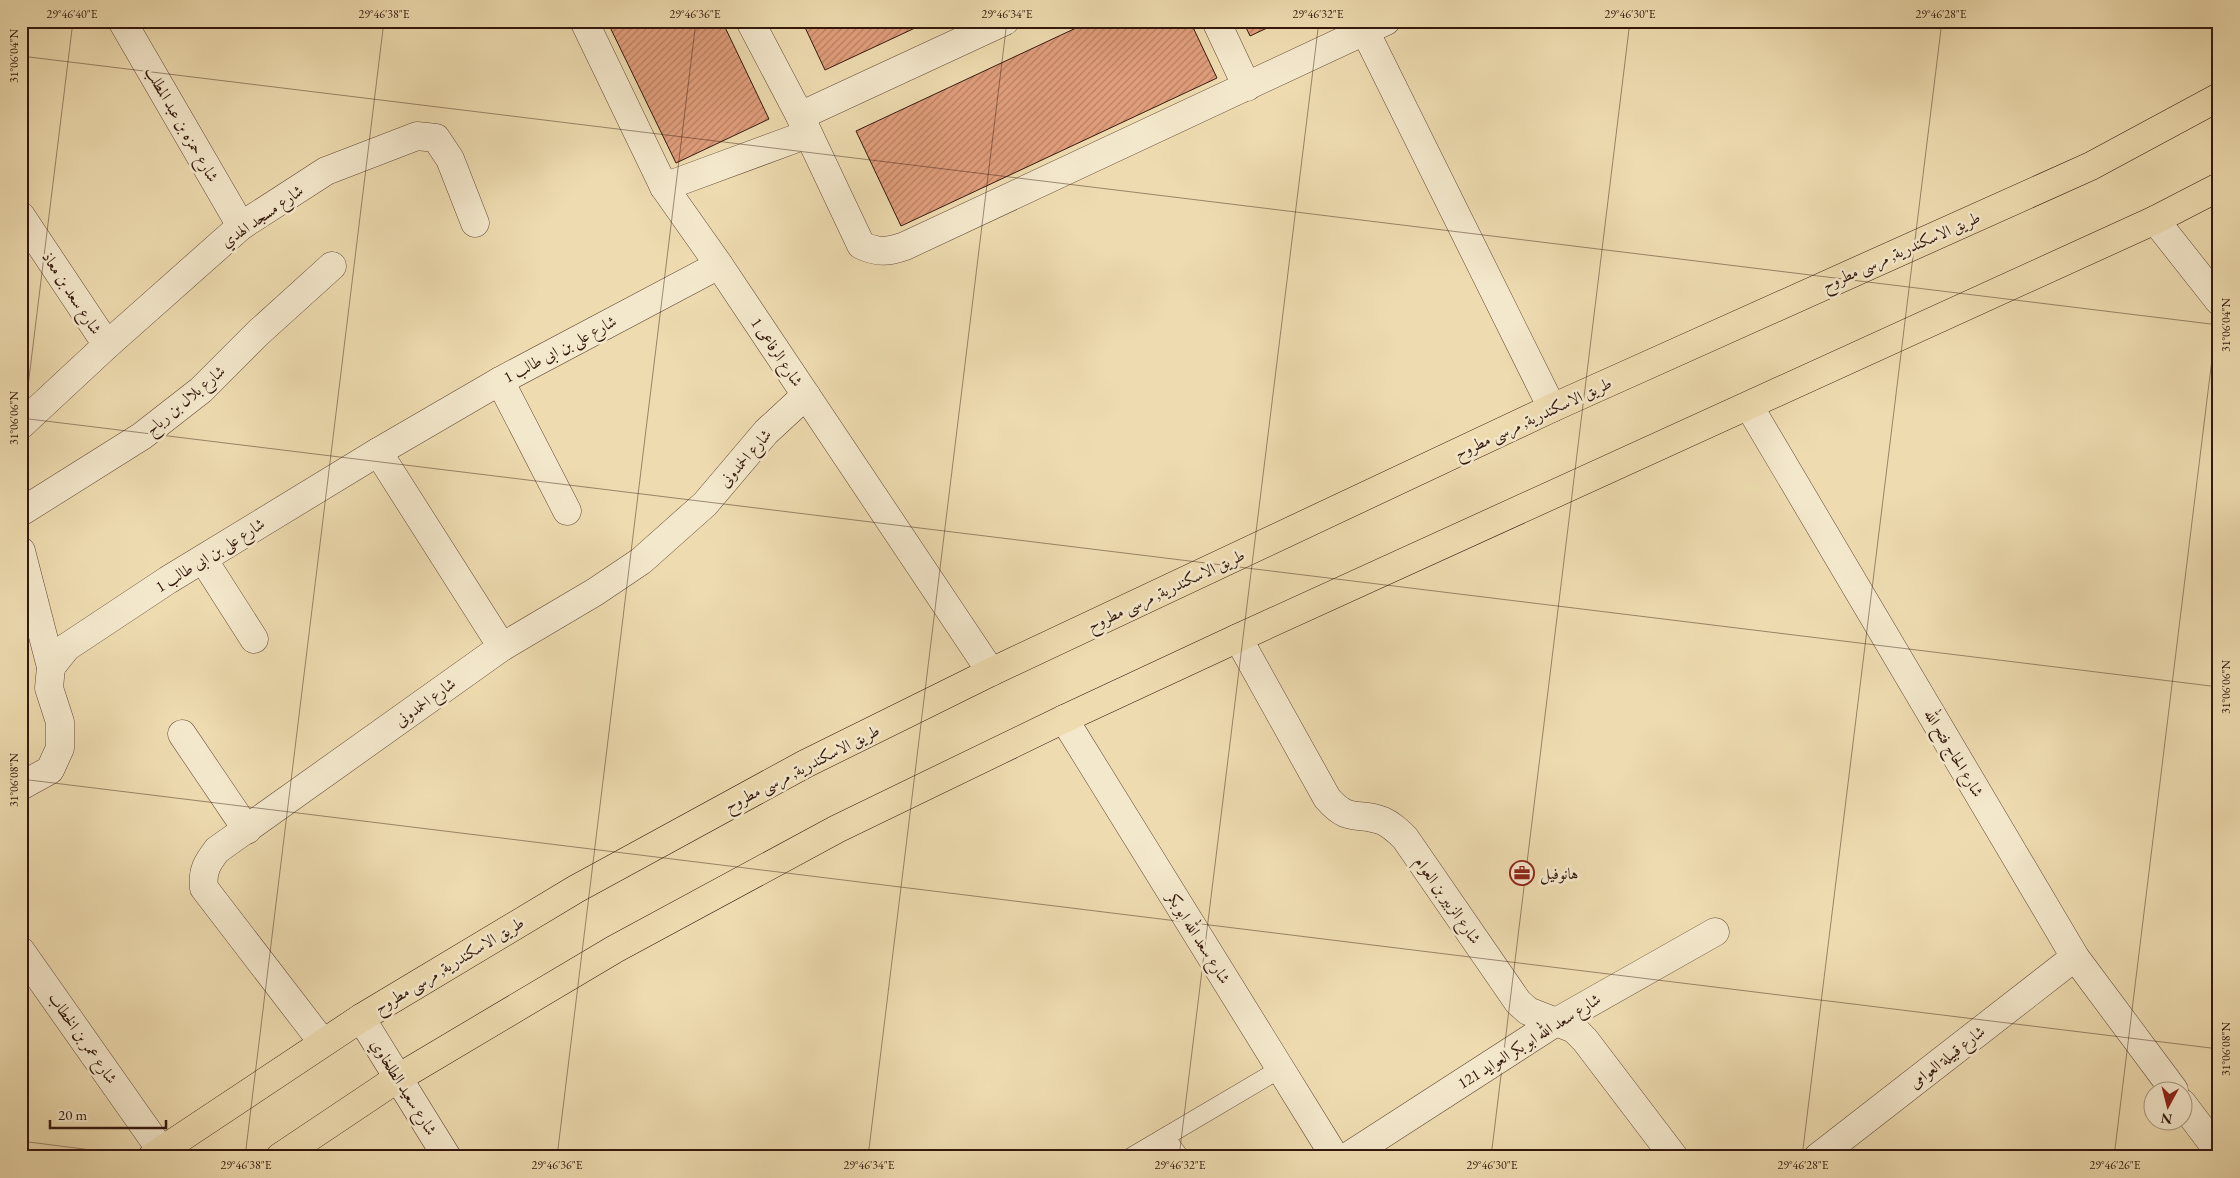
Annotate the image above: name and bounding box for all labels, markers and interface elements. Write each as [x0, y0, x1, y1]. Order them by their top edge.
text: 29°46'40"E [46, 6, 98, 22]
text: 29°46'38"E [358, 6, 410, 22]
text: 29°46'36"E [669, 6, 721, 22]
text: 29°46'34"E [981, 6, 1033, 22]
text: 29°46'32"E [1292, 6, 1344, 22]
text: 29°46'30"E [1604, 6, 1656, 22]
text: 29°46'28"E [1915, 6, 1967, 22]
text: 31°06'04"N [6, 29, 22, 83]
street label: شارع حمزه بن عبد المطلب [138, 62, 224, 187]
street label: شارع مسجد الهدي [217, 180, 309, 255]
street label: طريق الاسكندرية, مرسى مطروح [1818, 207, 1985, 299]
street label: شارع سعد بن معاذ [35, 248, 107, 340]
text: 31°06'04"N [2218, 298, 2234, 352]
street label: شارع على بن ابى طالب 1 [500, 310, 622, 390]
street label: شارع الرفاعى 1 [744, 313, 808, 392]
street label: شارع بلال بن رباح [141, 360, 232, 443]
street label: طريق الاسكندرية, مرسى مطروح [1451, 372, 1617, 467]
text: 31°06'06"N [6, 391, 22, 445]
street label: شارع الحمدونى [714, 425, 778, 493]
street label: شارع على بن ابى طالب 1 [151, 513, 270, 600]
street label: طريق الاسكندرية, مرسى مطروح [1084, 544, 1250, 639]
text: 31°06'06"N [2218, 660, 2234, 714]
street label: شارع الحمدونى [390, 673, 461, 734]
street label: شارع الحاج فتح الله [1916, 704, 1990, 803]
street label: طريق الاسكندرية, مرسى مطروح [721, 720, 885, 820]
text: 31°06'08"N [6, 753, 22, 807]
street label: شارع الزبير بن العوام [1407, 852, 1486, 950]
office icon: هانوفيل [1509, 860, 1535, 886]
place label: هانوفيل [1540, 863, 1578, 885]
street label: شارع سعد الله ابو بكر [1159, 886, 1237, 989]
street label: طريق الاسكندرية, مرسى مطروح [370, 912, 530, 1022]
street label: شارع سعد الله ابو بكر العوايد 121 [1452, 987, 1606, 1096]
street label: شارع عمر بن الخطاب [41, 988, 122, 1090]
street label: شارع قبيلة العوامى [1905, 1021, 1991, 1096]
text: 31°06'08"N [2218, 1022, 2234, 1076]
street label: شارع سعيد الطلخاوي [364, 1035, 442, 1141]
north arrow [2142, 1080, 2192, 1130]
scale bar [50, 1098, 166, 1130]
text: 20 m [58, 1105, 87, 1124]
text: N [2159, 1109, 2173, 1129]
text: 29°46'38"E [220, 1157, 272, 1173]
text: 29°46'36"E [531, 1157, 583, 1173]
text: 29°46'34"E [843, 1157, 895, 1173]
text: 29°46'32"E [1154, 1157, 1206, 1173]
text: 29°46'30"E [1466, 1157, 1518, 1173]
text: 29°46'28"E [1777, 1157, 1829, 1173]
text: 29°46'26"E [2089, 1157, 2141, 1173]

